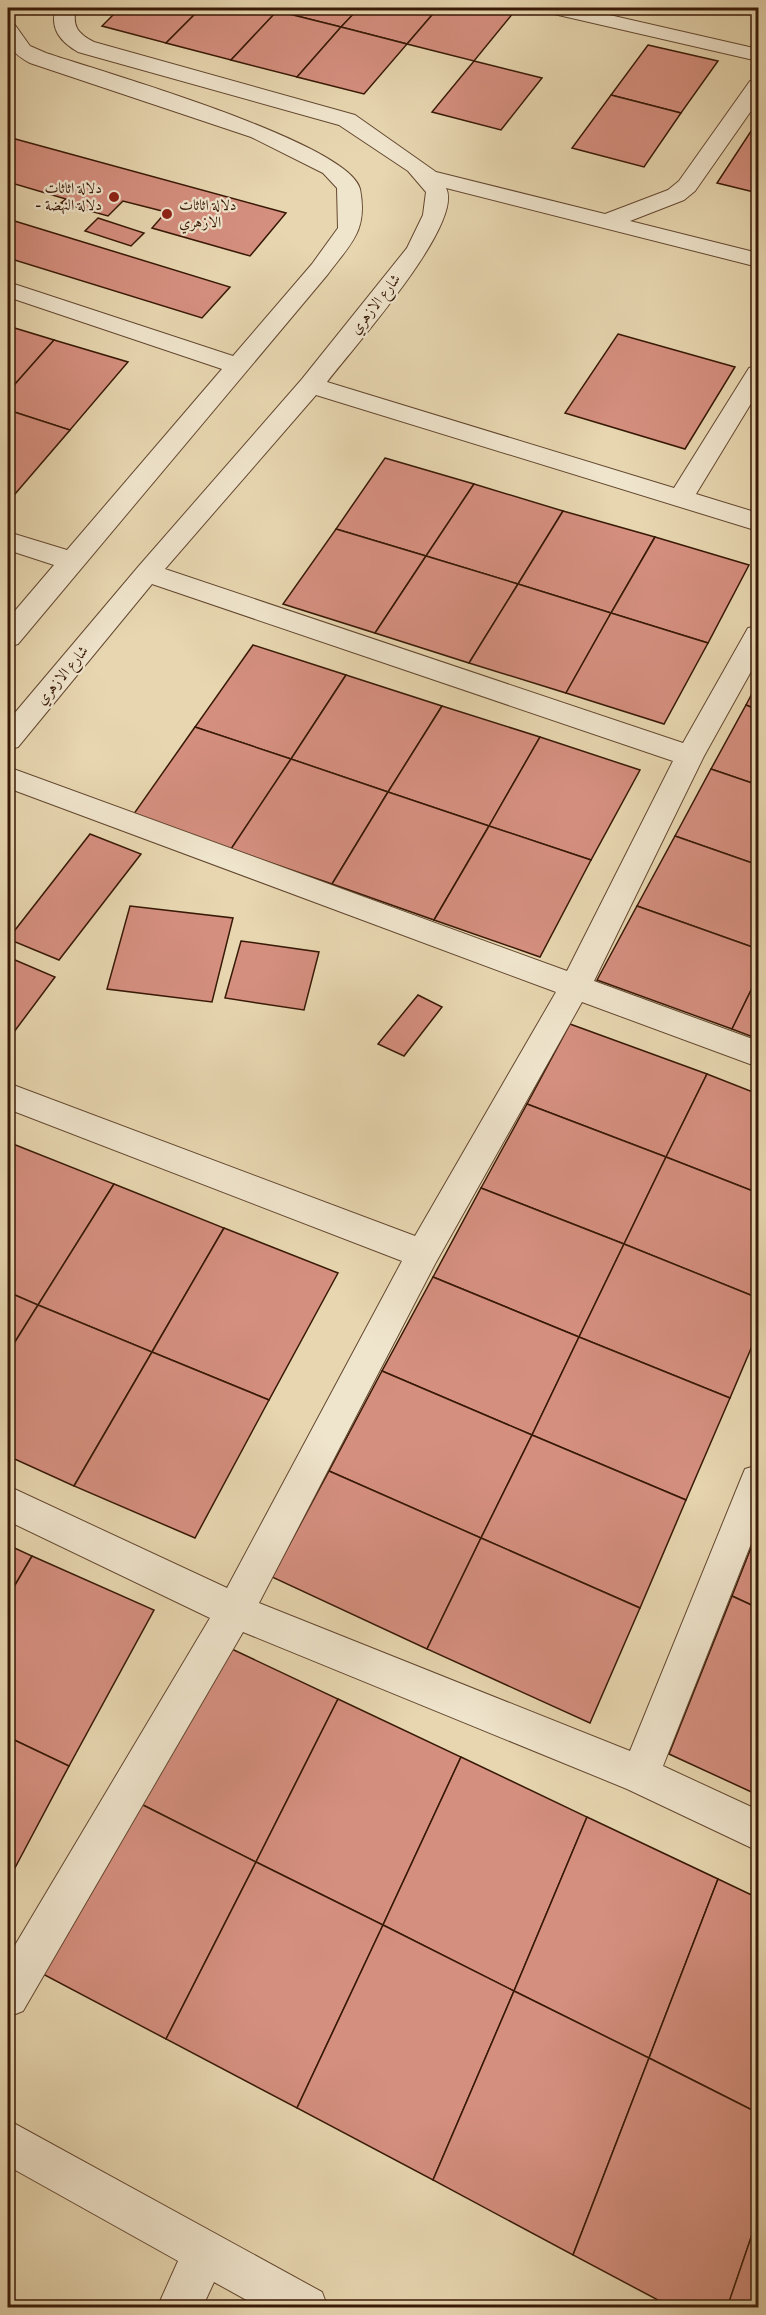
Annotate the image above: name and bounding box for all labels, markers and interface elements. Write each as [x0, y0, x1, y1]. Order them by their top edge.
place label: دلالة اثاثات - دلالة النهضة [35, 179, 102, 215]
marker: دلالة اثاثات - دلالة النهضة [107, 190, 121, 204]
place label: دلالة اثاثات الازهري [179, 196, 237, 234]
marker: دلالة اثاثات الازهري [160, 207, 174, 221]
street label: شارع الازهري [346, 270, 407, 340]
street label: شارع الازهري [32, 642, 95, 711]

